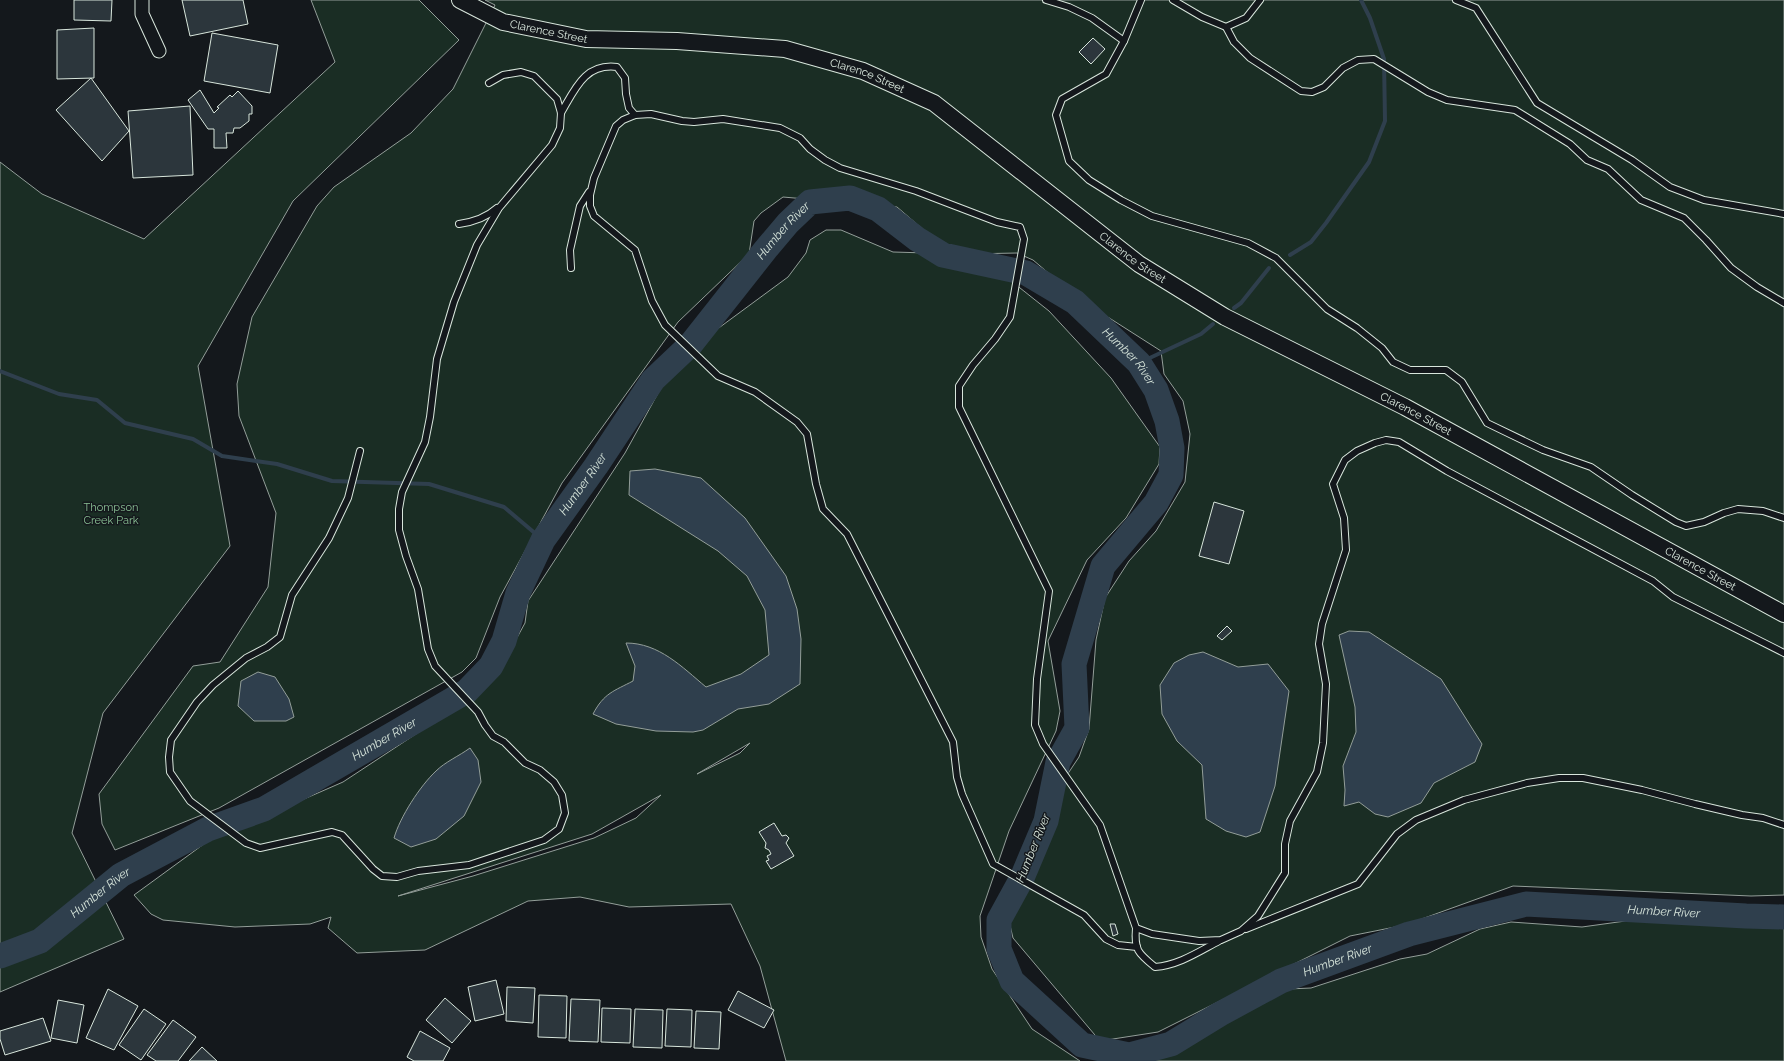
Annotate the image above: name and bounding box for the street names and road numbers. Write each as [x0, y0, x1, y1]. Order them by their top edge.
street label: Clarence Street [509, 17, 589, 46]
street label: Clarence Street [829, 56, 907, 96]
street label: Clarence Street [1097, 229, 1169, 286]
street label: Clarence Street [1378, 389, 1454, 438]
street label: Clarence Street [1663, 544, 1739, 593]

